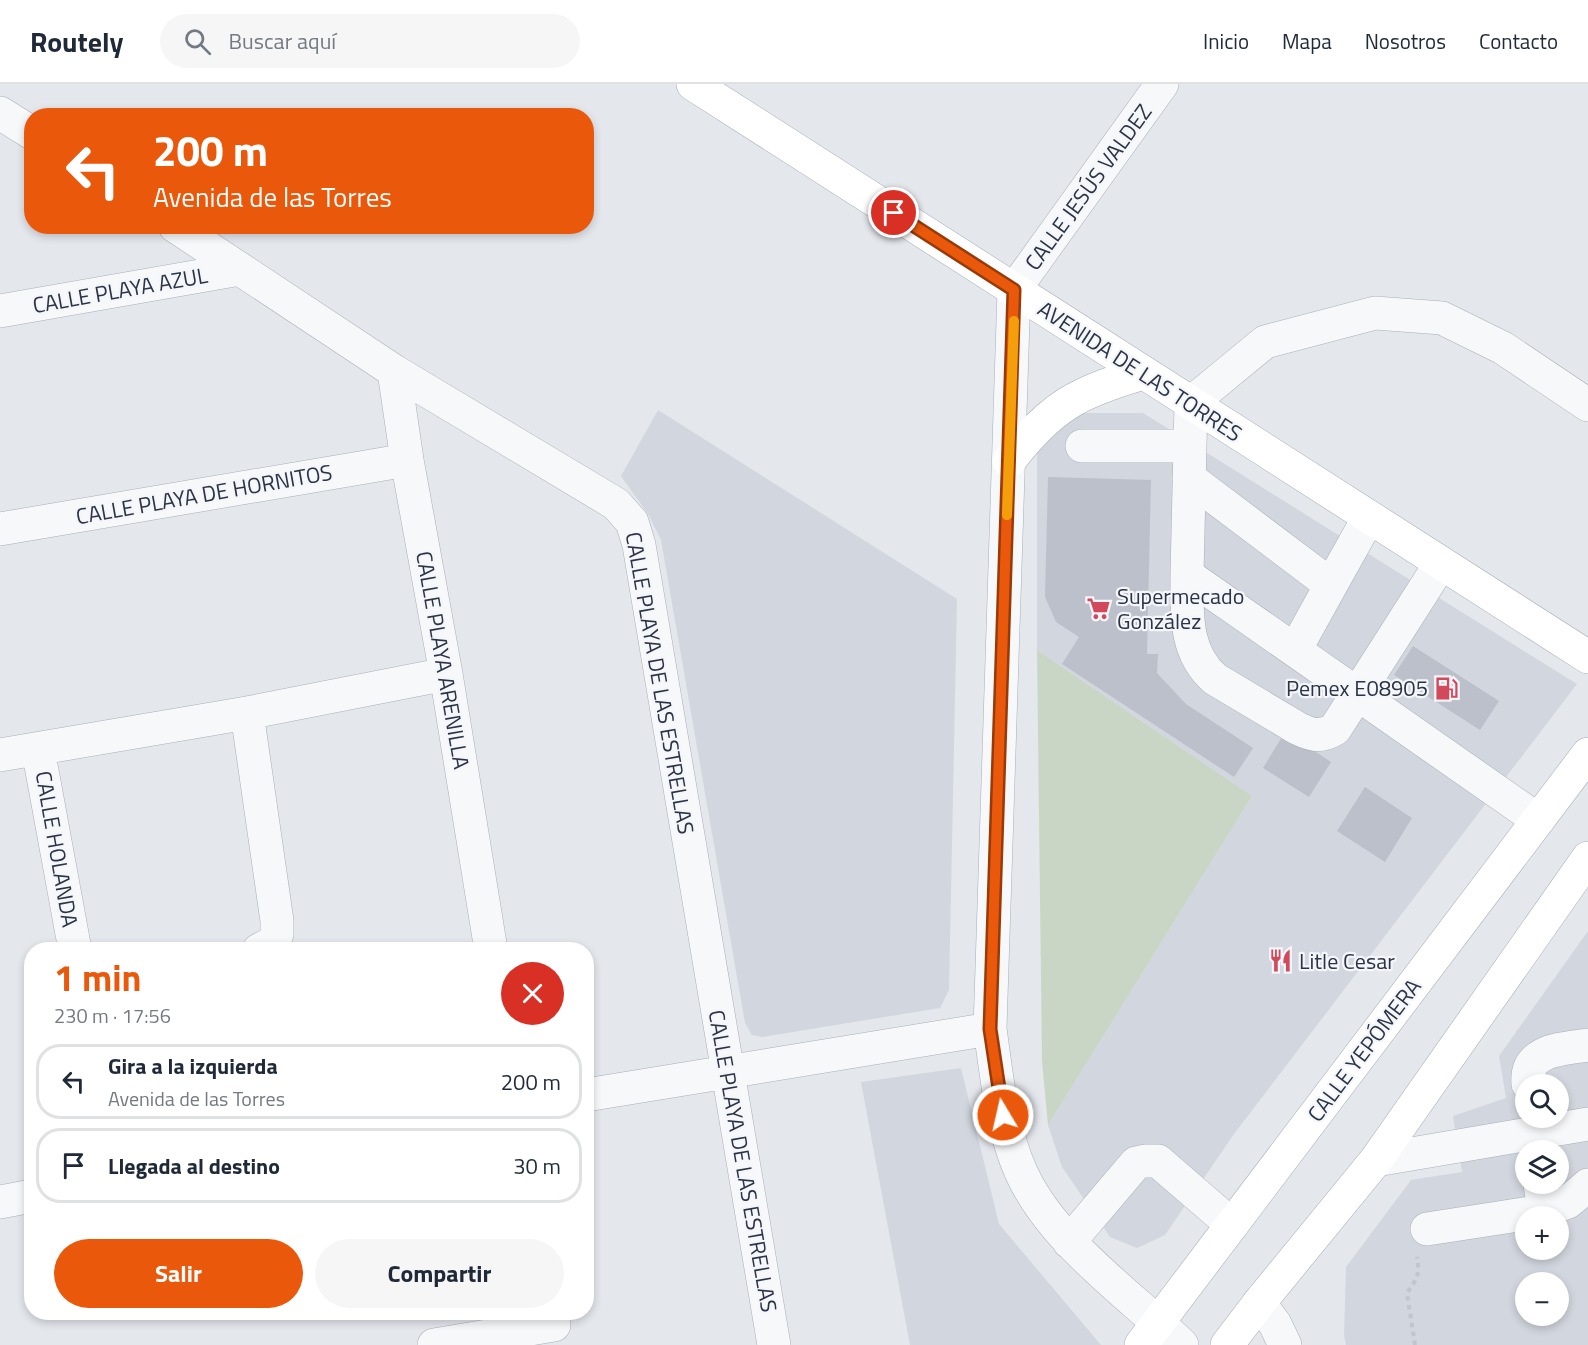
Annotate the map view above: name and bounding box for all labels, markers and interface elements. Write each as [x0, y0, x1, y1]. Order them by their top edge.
search box [160, 14, 580, 68]
text: Routely [30, 20, 124, 63]
text: Buscar aquí [229, 24, 336, 58]
icon: search [181, 25, 214, 58]
text: Inicio [1203, 25, 1249, 57]
text: Mapa [1282, 25, 1332, 57]
text: Nosotros [1365, 25, 1446, 57]
text: Contacto [1479, 25, 1558, 57]
street label: CALLE JESÚS VALDEZ [1016, 97, 1160, 277]
text: 200 m [153, 118, 268, 182]
icon: left [54, 132, 132, 210]
text: Avenida de las Torres [153, 176, 392, 217]
pin [868, 187, 919, 238]
icon: arrive [877, 196, 910, 229]
street label: CALLE PLAYA AZUL [30, 258, 211, 322]
street label: AVENIDA DE LAS TORRES [1031, 292, 1249, 450]
street label: CALLE PLAYA DE HORNITOS [73, 455, 335, 533]
street label: CALLE PLAYA DE LAS ESTRELLAS [617, 529, 703, 837]
street label: CALLE PLAYA ARENILLA [407, 548, 479, 772]
place label: Supermecado González [1117, 579, 1244, 638]
supermarket icon: Supermecado González [1086, 596, 1112, 622]
place label: Pemex E08905 [1286, 671, 1428, 705]
fuel station icon: Pemex E08905 [1433, 675, 1459, 701]
street label: CALLE HOLANDA [27, 768, 87, 930]
place label: Litle Cesar [1299, 944, 1395, 978]
restaurant icon: Litle Cesar [1268, 948, 1294, 974]
text: 1 min [54, 950, 141, 1005]
button: close [501, 962, 564, 1025]
street label: CALLE YEPÓMERA [1299, 971, 1429, 1129]
text: 230 m · 17:56 [54, 1000, 171, 1031]
street label: CALLE PLAYA DE LAS ESTRELLAS [700, 1007, 786, 1315]
text: Gira a la izquierda [108, 1049, 278, 1083]
icon: left [57, 1065, 90, 1098]
text: 200 m [501, 1065, 561, 1099]
map controls [1515, 1074, 1569, 1326]
button: search [1515, 1074, 1569, 1128]
text: Avenida de las Torres [108, 1083, 285, 1114]
position arrow [971, 1083, 1035, 1147]
button: layers [1515, 1140, 1569, 1194]
icon: arrive [57, 1149, 90, 1182]
text: Llegada al destino [108, 1149, 280, 1183]
text: 30 m [513, 1149, 561, 1183]
button: + [1515, 1206, 1569, 1260]
button: Salir [54, 1239, 303, 1308]
button: Compartir [315, 1239, 564, 1308]
button: − [1515, 1272, 1569, 1326]

